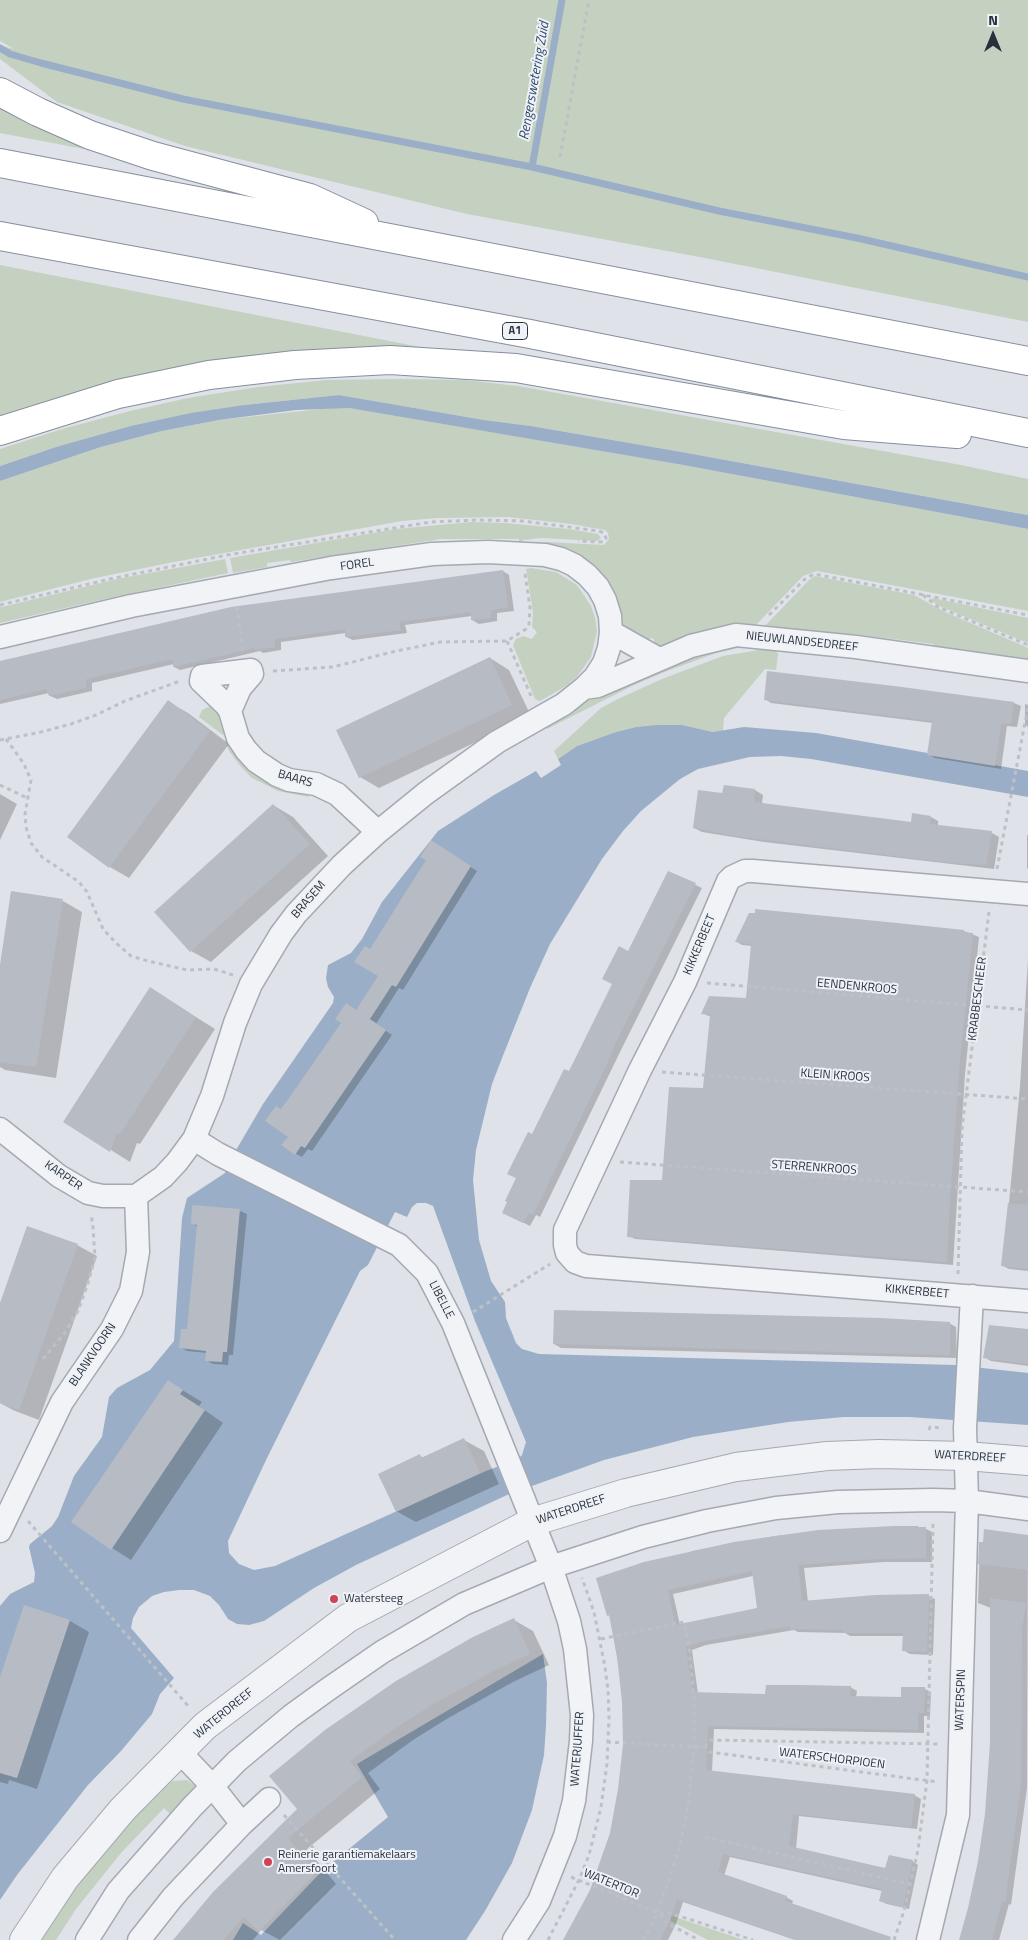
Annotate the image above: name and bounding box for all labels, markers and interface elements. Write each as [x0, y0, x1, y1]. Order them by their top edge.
text: N [988, 9, 998, 30]
north arrow [968, 10, 1018, 60]
water label: Rengerswetering Zuid [516, 21, 554, 141]
road number: A1 [502, 322, 528, 340]
street label: FOREL [339, 556, 375, 574]
street label: NIEUWLANDSEDREEF [745, 629, 859, 655]
street label: BAARS [276, 767, 314, 791]
street label: BRASEM [289, 878, 329, 922]
street label: KIKKERBEET [681, 913, 719, 977]
street label: KRABBESCHEER [966, 956, 990, 1042]
street label: EENDENKROOS [816, 976, 898, 998]
street label: KLEIN KROOS [800, 1066, 870, 1086]
street label: KARPER [41, 1158, 85, 1194]
street label: STERRENKROOS [771, 1158, 857, 1178]
street label: LIBELLE [425, 1279, 457, 1321]
street label: KIKKERBEET [884, 1282, 950, 1302]
street label: BLANKVOORN [67, 1321, 119, 1389]
street label: WATERDREEF [934, 1448, 1006, 1466]
street label: WATERDREEF [535, 1492, 607, 1528]
place label: Watersteeg [344, 1592, 403, 1606]
marker: Watersteeg [328, 1593, 340, 1605]
street label: WATERSPIN [953, 1669, 969, 1731]
street label: WATERDREEF [191, 1686, 257, 1742]
street label: WATERJUFFER [568, 1711, 588, 1787]
street label: WATERSCHORPIOEN [778, 1745, 886, 1773]
place label: Reinerie garantiemakelaars Amersfoort [278, 1848, 416, 1876]
marker: Reinerie garantiemakelaars Amersfoort [262, 1856, 274, 1868]
street label: WATERTOR [581, 1866, 641, 1902]

